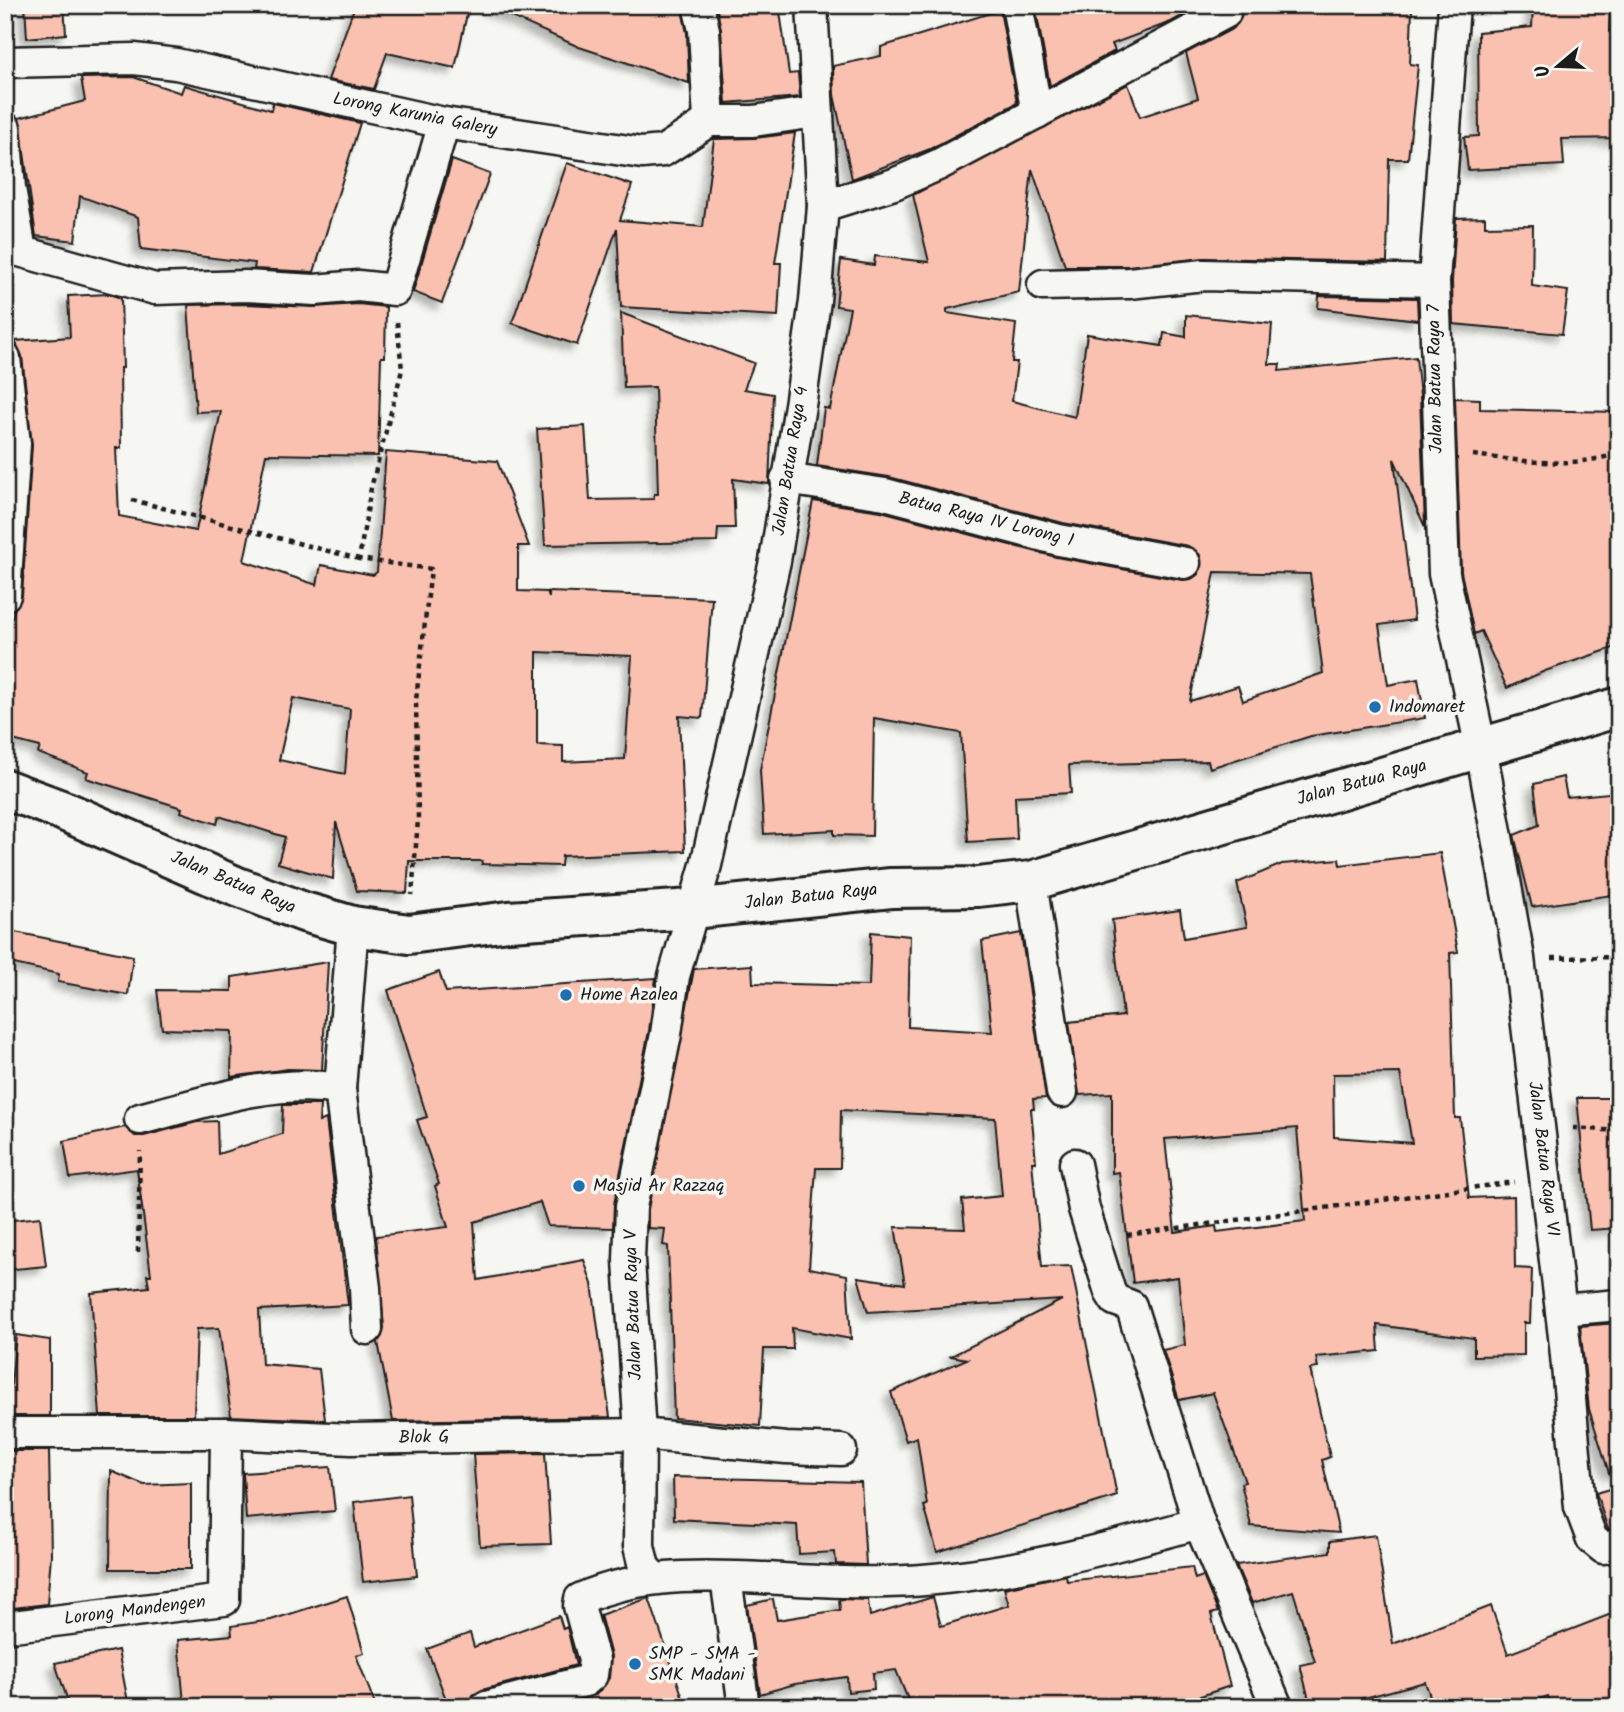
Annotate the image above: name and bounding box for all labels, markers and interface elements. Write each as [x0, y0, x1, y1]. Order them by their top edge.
north arrow [1522, 32, 1592, 102]
text: U [1528, 60, 1560, 81]
street label: Lorong Karunia Galery [330, 85, 500, 145]
street label: Jalan Batua Raya 7 [1420, 304, 1452, 454]
street label: Jalan Batua Raya 4 [765, 384, 817, 538]
street label: Batua Raya IV Lorong 1 [895, 484, 1077, 556]
place label: Indomaret [1389, 693, 1466, 722]
marker: Indomaret [1367, 699, 1383, 715]
street label: Jalan Batua Raya [1294, 752, 1430, 814]
street label: Jalan Batua Raya [166, 844, 300, 922]
street label: Jalan Batua Raya [743, 876, 879, 918]
place label: Home Azalea [580, 981, 678, 1010]
marker: Home Azalea [558, 987, 574, 1003]
street label: Jalan Batua Raya VI [1519, 1080, 1567, 1238]
place label: Masjid Ar Razzaq [593, 1172, 724, 1201]
marker: Masjid Ar Razzaq [571, 1178, 587, 1194]
street label: Jalan Batua Raya V [617, 1228, 651, 1381]
street label: Blok G [398, 1423, 450, 1453]
street label: Lorong Mandengen [62, 1588, 208, 1634]
place label: SMP - SMA - SMK Madani [649, 1640, 755, 1690]
marker: SMP - SMA - SMK Madani [627, 1656, 643, 1672]

